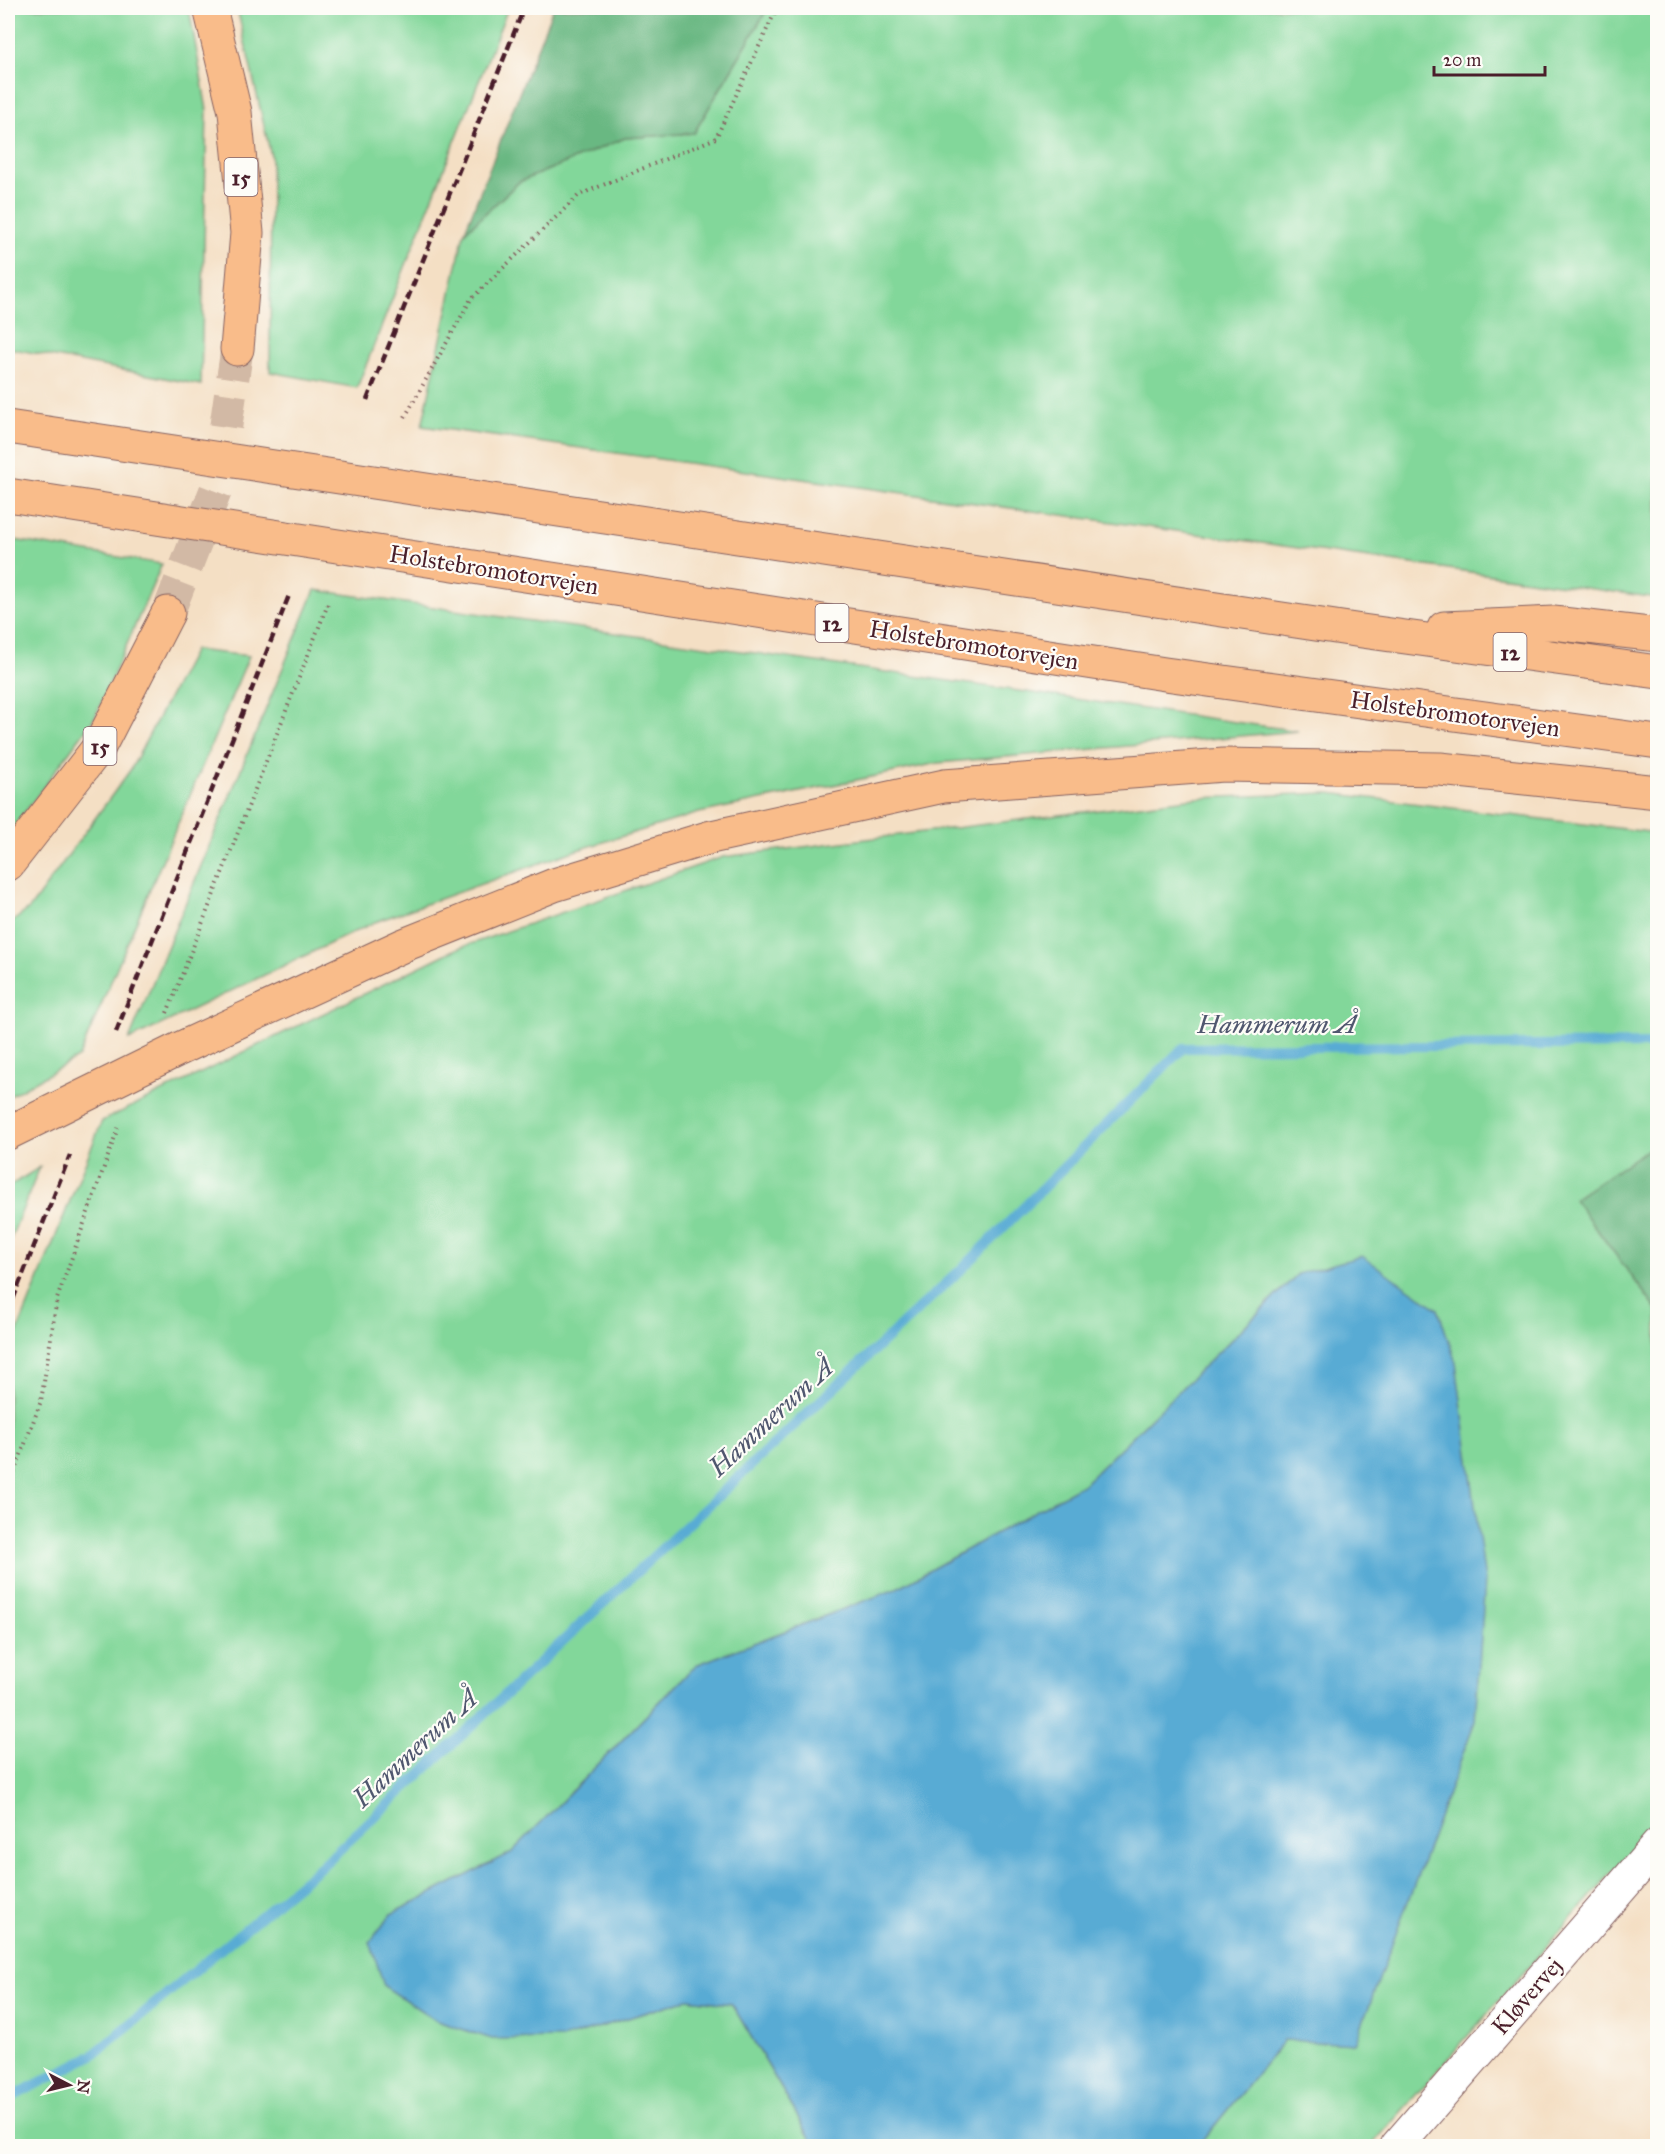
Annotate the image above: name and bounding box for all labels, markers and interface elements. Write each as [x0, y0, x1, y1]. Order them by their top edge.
scale bar [1434, 39, 1545, 77]
text: 20 m [1443, 49, 1481, 71]
road number: 15 [224, 158, 258, 196]
street label: Holstebromotorvejen [387, 539, 601, 601]
road number: 12 [816, 604, 848, 642]
street label: Holstebromotorvejen [867, 614, 1081, 676]
road number: 12 [1494, 633, 1526, 671]
street label: Holstebromotorvejen [1348, 684, 1562, 744]
road number: 15 [84, 727, 116, 765]
water label: Hammerum Å [1196, 1008, 1358, 1040]
water label: Hammerum Å [701, 1350, 841, 1484]
water label: Hammerum Å [345, 1681, 485, 1815]
street label: Kløvervej [1485, 1951, 1569, 2041]
north arrow [39, 2055, 99, 2115]
text: N [73, 2079, 94, 2095]

